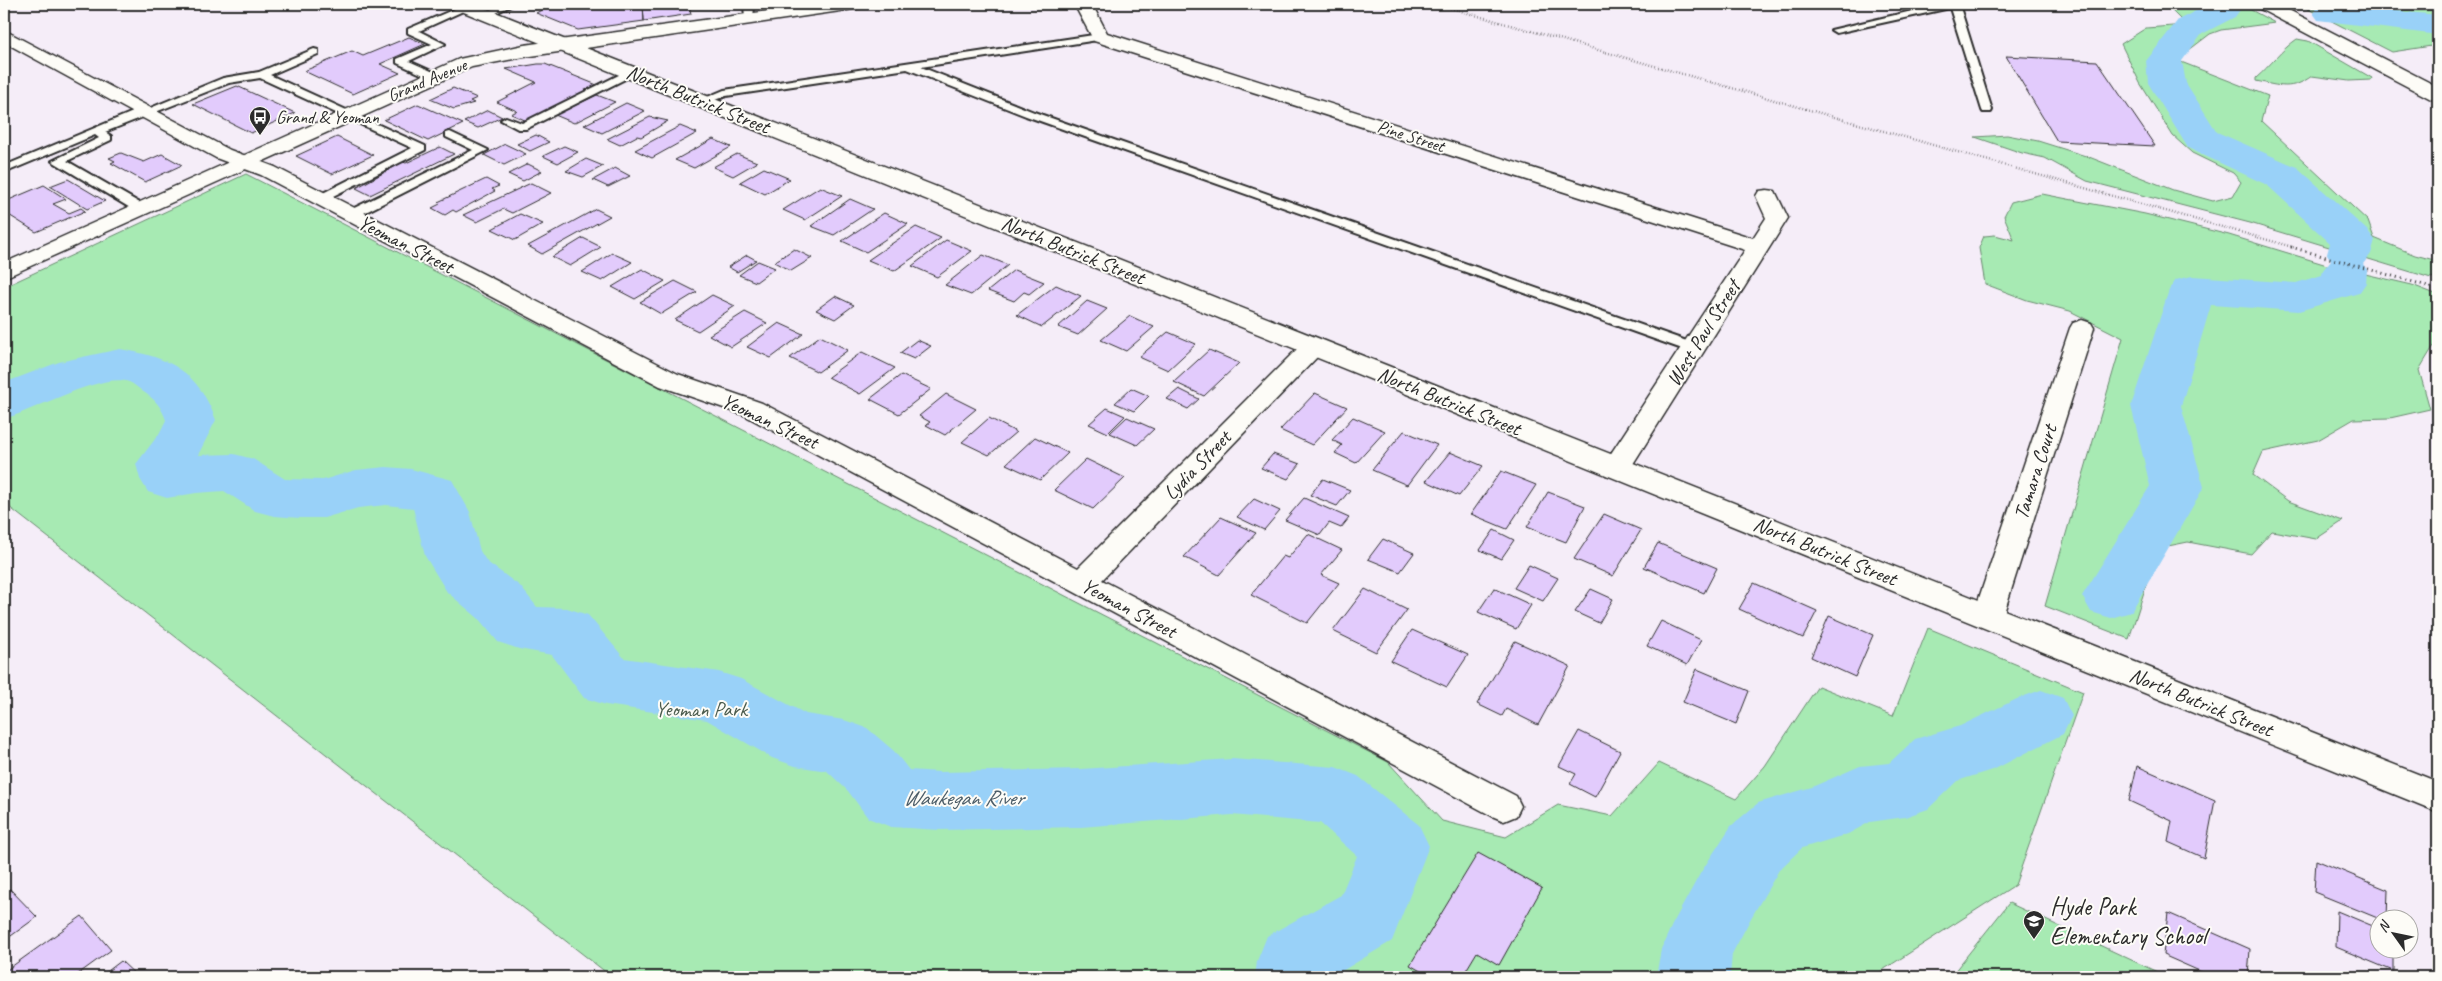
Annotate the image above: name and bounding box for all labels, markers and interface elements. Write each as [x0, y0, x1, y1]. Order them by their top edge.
street label: Grand Avenue [384, 53, 471, 107]
street label: North Butrick Street [623, 58, 775, 140]
bus stop icon: Grand & Yeoman [248, 105, 272, 136]
place label: Grand & Yeoman [276, 106, 380, 128]
street label: Pine Street [1375, 115, 1449, 158]
street label: Yeoman Street [354, 209, 460, 280]
street label: North Butrick Street [998, 209, 1150, 291]
street label: West Paul Street [1660, 273, 1747, 391]
street label: North Butrick Street [1374, 360, 1526, 442]
street label: Yeoman Street [717, 387, 824, 456]
street label: Tamara Court [2008, 419, 2063, 523]
street label: Lydia Street [1158, 423, 1238, 505]
street label: North Butrick Street [1750, 510, 1902, 592]
street label: Yeoman Street [1077, 572, 1183, 645]
street label: North Butrick Street [2126, 661, 2278, 743]
park label: Yeoman Park [655, 696, 749, 722]
water label: Waukegan River [903, 784, 1026, 812]
place label: Hyde Park Elementary School [2050, 891, 2211, 952]
north arrow [2370, 908, 2420, 958]
school or university icon: Hyde Park Elementary School [2022, 909, 2046, 940]
text: N [2374, 917, 2394, 935]

